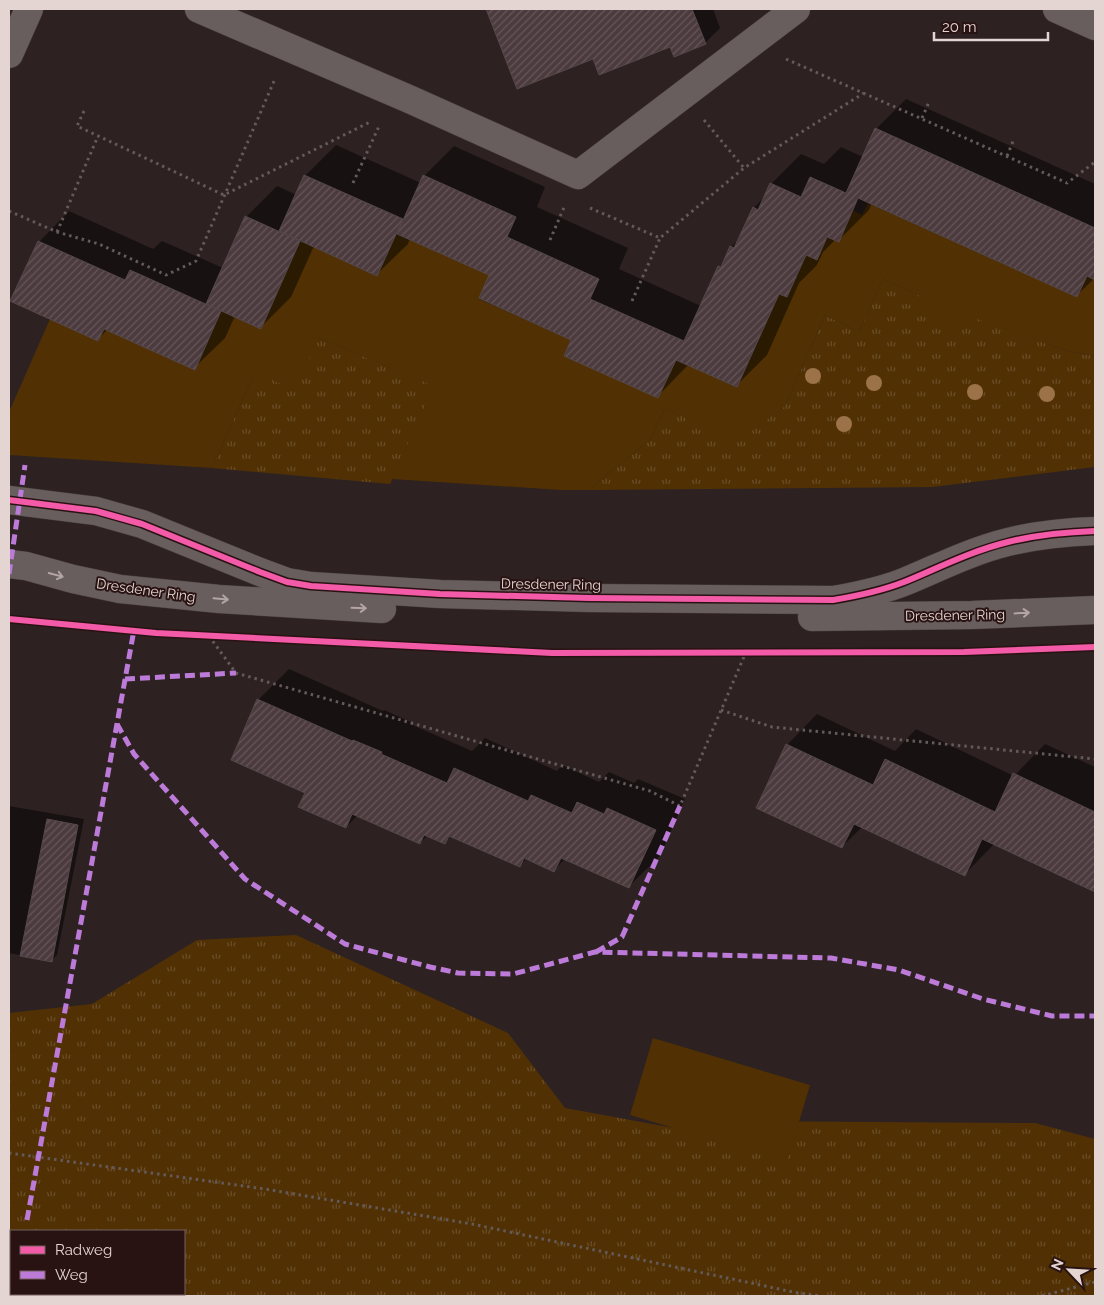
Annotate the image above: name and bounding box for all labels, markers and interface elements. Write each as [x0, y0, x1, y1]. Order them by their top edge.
scale bar [934, 10, 1048, 42]
text: 20 m [942, 18, 977, 36]
one-way arrow [48, 570, 64, 580]
street label: Dresdener Ring [95, 575, 197, 605]
street label: Dresdener Ring [501, 575, 601, 593]
one-way arrow [212, 594, 228, 604]
one-way arrow [351, 603, 367, 612]
street label: Dresdener Ring [905, 606, 1005, 624]
one-way arrow [1014, 609, 1030, 618]
legend [10, 1230, 185, 1295]
text: Radweg [55, 1241, 112, 1259]
north arrow [1044, 1245, 1094, 1295]
text: N [1048, 1256, 1067, 1273]
text: Weg [55, 1266, 88, 1284]

